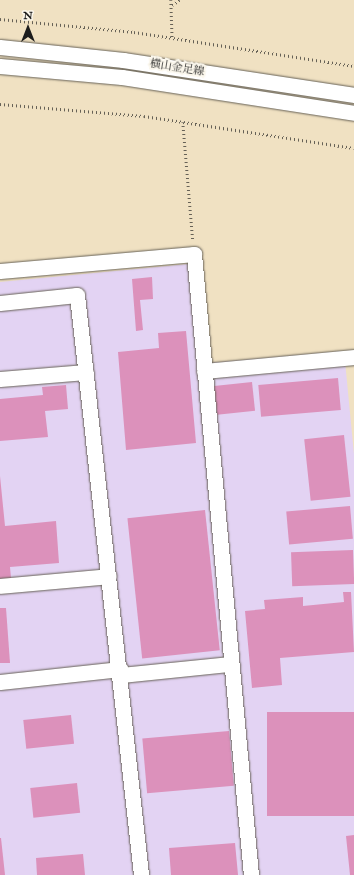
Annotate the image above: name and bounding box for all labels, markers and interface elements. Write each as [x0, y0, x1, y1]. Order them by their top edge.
north arrow [8, 8, 48, 48]
text: N [23, 9, 33, 23]
street label: 横山金足線 [149, 57, 205, 79]

